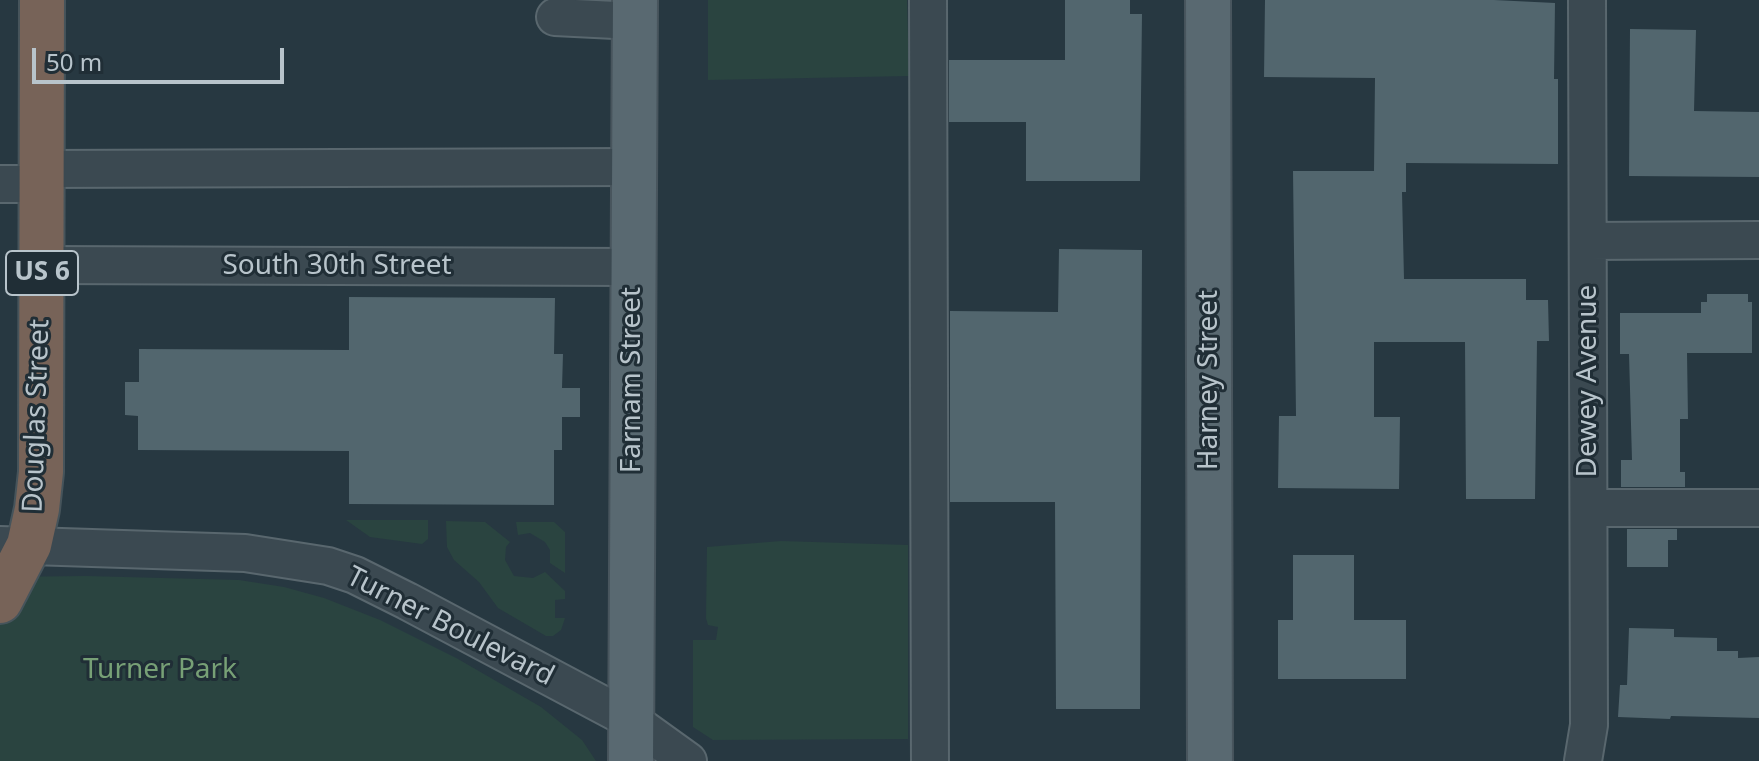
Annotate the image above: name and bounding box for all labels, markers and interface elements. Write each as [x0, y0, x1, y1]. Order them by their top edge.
scale bar [36, 32, 288, 82]
text: 50 m [46, 45, 102, 78]
street label: South 30th Street [222, 249, 452, 283]
road number: US 6 [6, 251, 78, 295]
street label: Dewey Avenue [1571, 285, 1605, 477]
street label: Farnam Street [615, 287, 649, 473]
street label: Harney Street [1192, 290, 1226, 470]
street label: Douglas Street [17, 319, 57, 513]
street label: Turner Boulevard [341, 560, 559, 694]
park label: Turner Park [83, 653, 237, 687]

